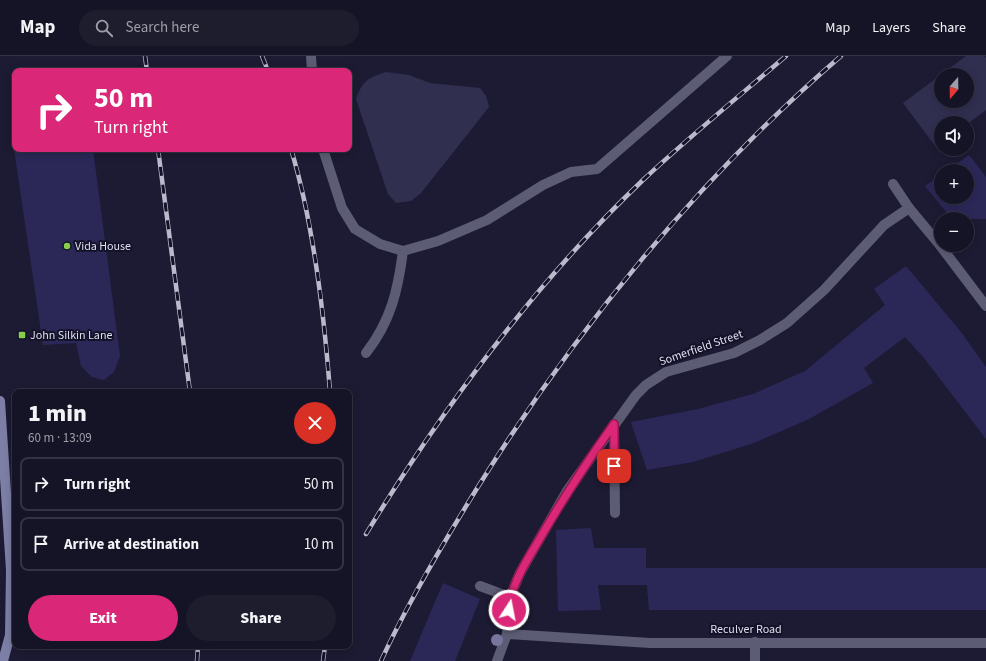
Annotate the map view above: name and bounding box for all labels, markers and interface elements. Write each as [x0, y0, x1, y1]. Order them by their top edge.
search box [79, 10, 359, 46]
text: Map [20, 14, 55, 41]
icon: search [93, 17, 115, 39]
text: Search here [125, 17, 199, 38]
text: Map [825, 18, 850, 38]
text: Layers [872, 18, 910, 38]
text: Share [932, 18, 966, 38]
north arrow [934, 68, 974, 108]
map controls [934, 68, 974, 252]
text: 50 m [94, 78, 153, 118]
icon: right [28, 84, 80, 136]
text: Turn right [94, 115, 168, 140]
button: sound [934, 116, 974, 156]
button: + [934, 164, 974, 204]
button: − [934, 212, 974, 252]
place label: Vida House [75, 238, 131, 255]
marker: Vida House [62, 241, 72, 251]
street label: Somerfield Street [657, 326, 745, 370]
place label: John Silkin Lane [30, 327, 112, 344]
marker: John Silkin Lane [17, 330, 27, 340]
text: 1 min [28, 396, 87, 431]
button: close [294, 402, 336, 444]
text: 60 m · 13:09 [28, 429, 92, 447]
pin [597, 449, 631, 483]
icon: arrive [603, 455, 625, 477]
icon: right [30, 473, 52, 495]
text: Turn right [64, 474, 130, 495]
text: 50 m [304, 474, 334, 495]
icon: arrive [30, 533, 52, 555]
text: Arrive at destination [64, 534, 199, 555]
text: 10 m [304, 534, 334, 555]
position arrow [488, 589, 530, 631]
button: Exit [28, 595, 178, 641]
button: Share [186, 595, 336, 641]
street label: Reculver Road [710, 621, 782, 638]

